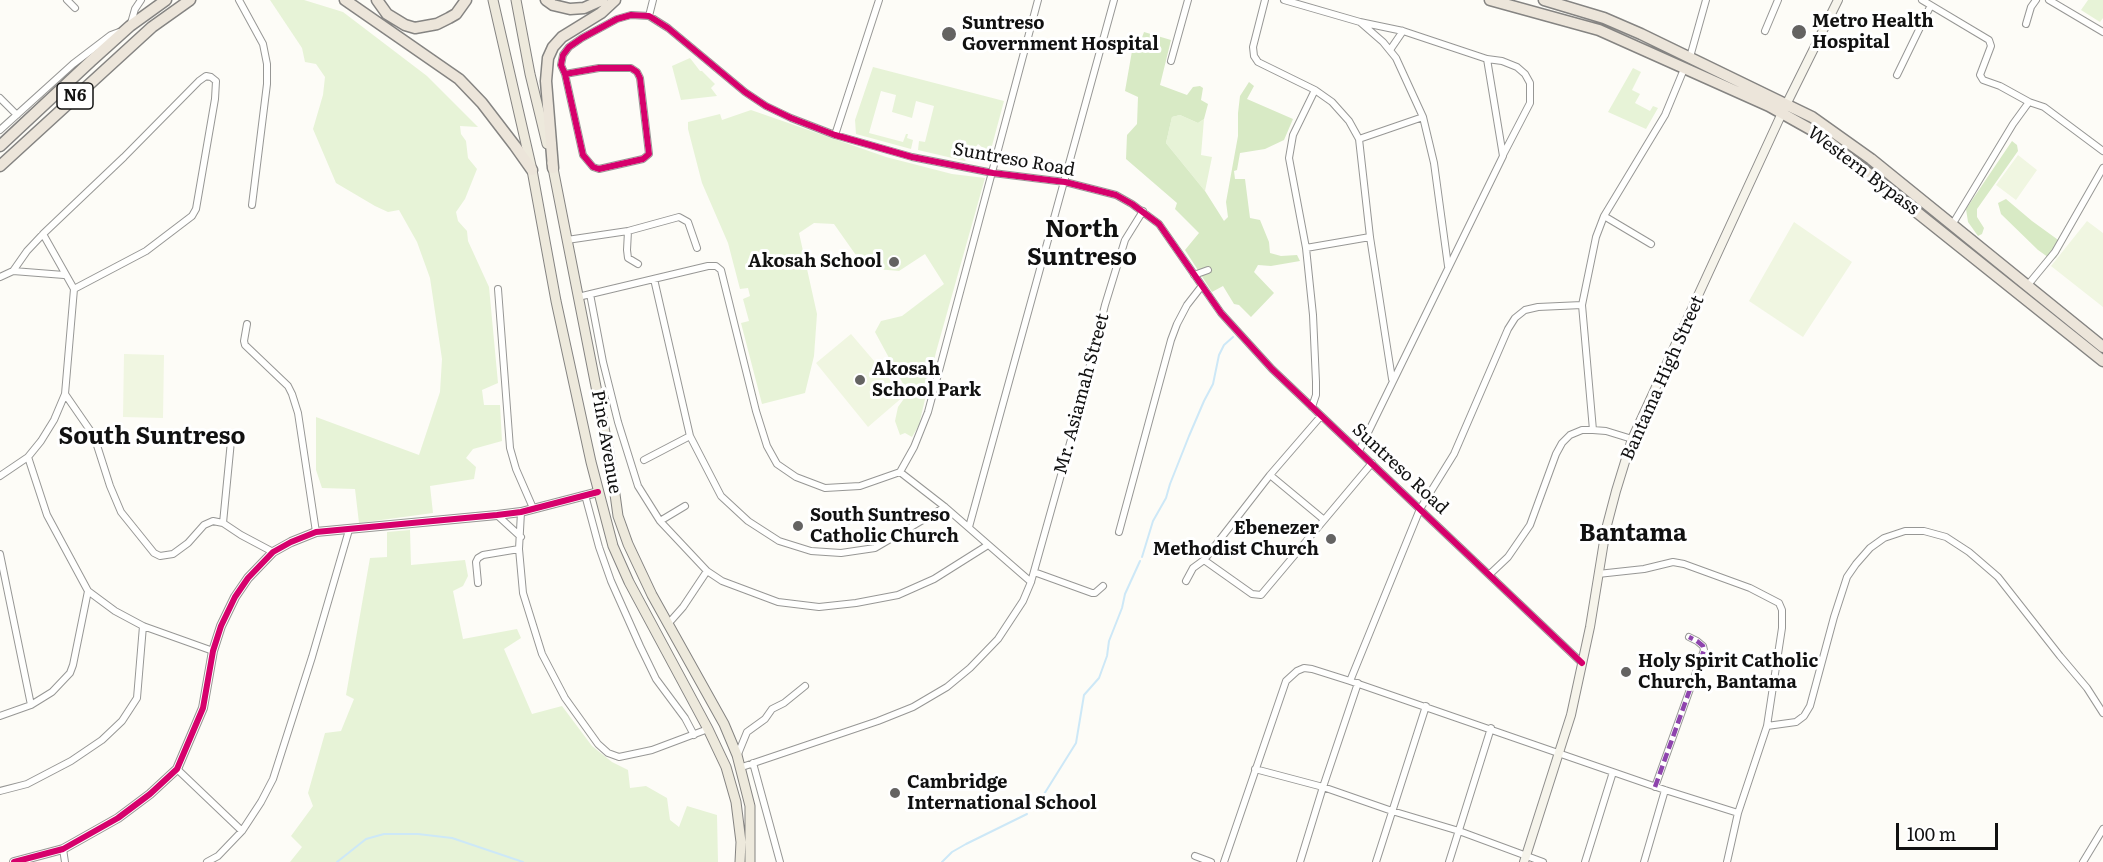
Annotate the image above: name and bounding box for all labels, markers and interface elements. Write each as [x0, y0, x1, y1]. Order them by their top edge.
place label: Metro Health Hospital [1812, 11, 1934, 54]
place label: Suntreso Government Hospital [962, 13, 1159, 56]
marker: Metro Health Hospital [1790, 23, 1808, 41]
marker: Suntreso Government Hospital [940, 25, 958, 43]
road number: N6 [57, 83, 93, 109]
street label: Western Bypass [1803, 122, 1923, 220]
street label: Suntreso Road [951, 139, 1077, 181]
district label: North Suntreso [1027, 216, 1137, 272]
place label: Akosah School [748, 251, 882, 273]
marker: Akosah School [887, 255, 901, 269]
street label: Bantama High Street [1617, 292, 1709, 464]
street label: Mr. Asiamah Street [1050, 311, 1114, 477]
place label: Akosah School Park [872, 359, 981, 401]
marker: Akosah School Park [853, 373, 867, 387]
street label: Pine Avenue [586, 389, 626, 495]
street label: Suntreso Road [1347, 419, 1453, 519]
district label: South Suntreso [58, 423, 246, 451]
place label: South Suntreso Catholic Church [810, 505, 959, 548]
place label: Ebenezer Methodist Church [1153, 518, 1319, 560]
marker: South Suntreso Catholic Church [791, 519, 805, 533]
district label: Bantama [1579, 520, 1687, 548]
marker: Ebenezer Methodist Church [1324, 532, 1338, 546]
place label: Holy Spirit Catholic Church, Bantama [1638, 651, 1818, 694]
marker: Holy Spirit Catholic Church, Bantama [1619, 665, 1633, 679]
place label: Cambridge International School [907, 772, 1097, 814]
marker: Cambridge International School [888, 786, 902, 800]
scale bar [1899, 811, 2001, 849]
text: 100 m [1907, 820, 1956, 847]

